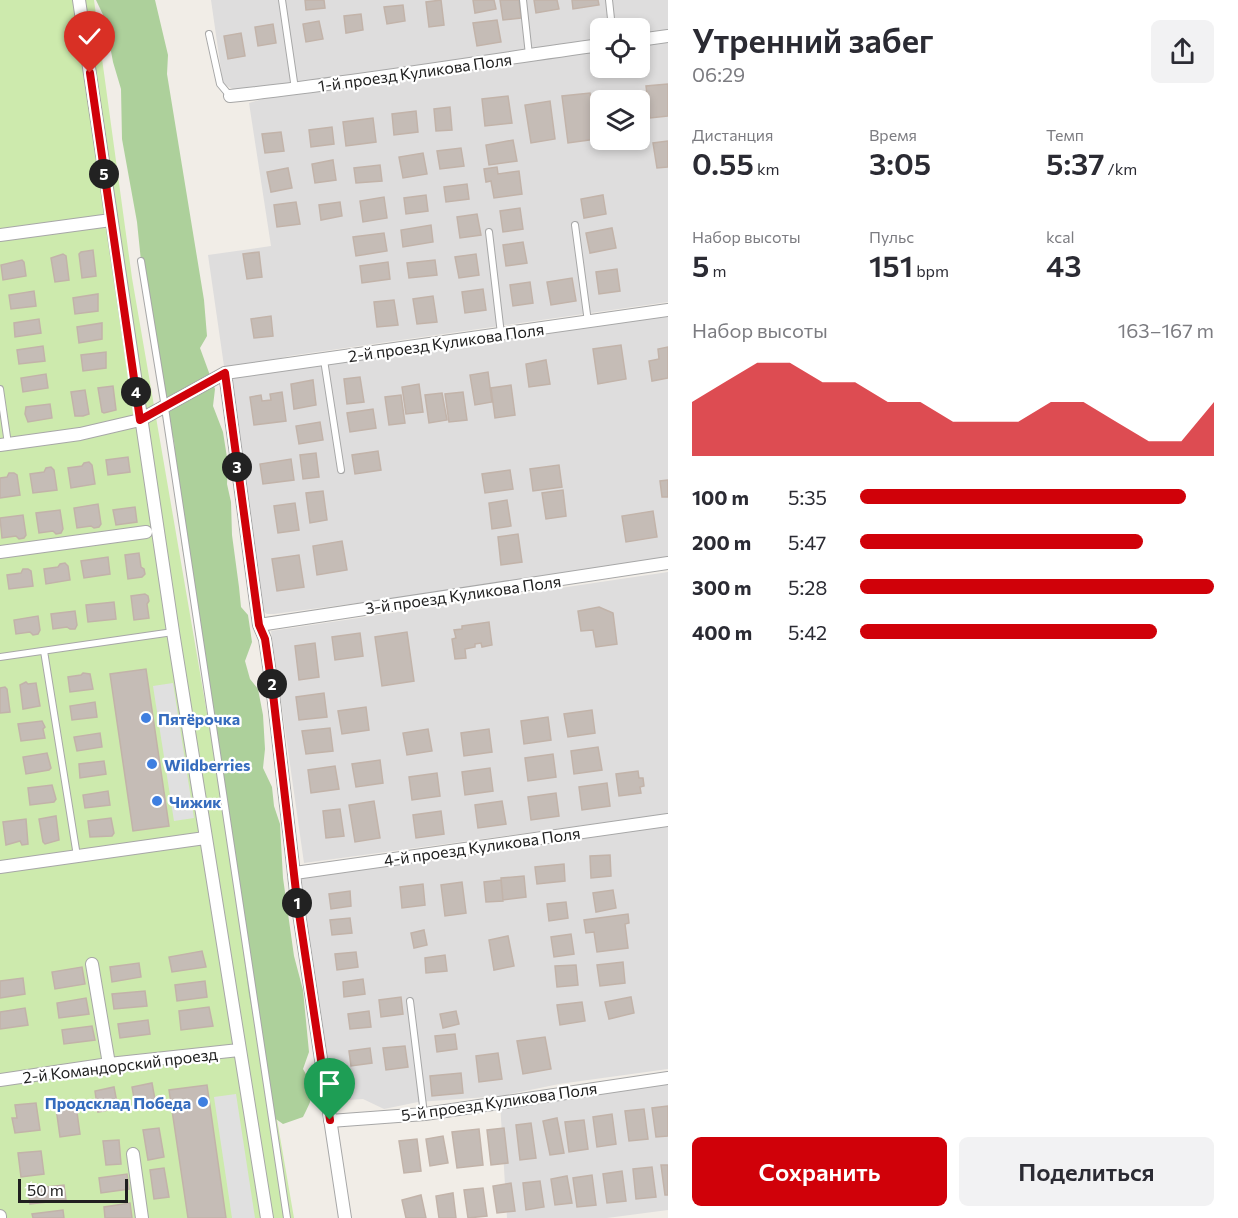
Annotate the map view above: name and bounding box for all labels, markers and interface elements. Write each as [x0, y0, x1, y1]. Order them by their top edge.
pin [64, 11, 115, 73]
map controls [590, 18, 650, 150]
button: locate [590, 18, 650, 78]
text: Утренний забег [692, 19, 934, 60]
icon: check [73, 20, 106, 53]
button: share [1151, 20, 1214, 83]
street label: 1-й проезд Куликова Поля [317, 49, 513, 95]
text: 06:29 [692, 62, 745, 86]
button: layers [590, 90, 650, 150]
text: Дистанция [692, 125, 773, 144]
text: Время [869, 125, 917, 144]
text: Темп [1046, 125, 1084, 144]
text: 0.55 [692, 144, 754, 181]
text: 3:05 [869, 144, 931, 181]
text: 5:37 [1046, 144, 1104, 181]
pin: 5 [89, 159, 119, 189]
text: km [754, 159, 780, 178]
text: /km [1104, 159, 1137, 178]
text: 5 [99, 164, 109, 183]
text: Набор высоты [692, 227, 801, 246]
text: Пульс [869, 227, 914, 246]
text: kcal [1046, 227, 1075, 246]
text: 5 [692, 246, 709, 283]
text: 151 [869, 246, 913, 283]
text: 43 [1046, 246, 1082, 283]
text: m [709, 261, 726, 280]
text: bpm [913, 261, 949, 280]
text: Набор высоты [692, 318, 828, 342]
text: 163–167 m [1118, 318, 1214, 342]
street label: 2-й проезд Куликова Поля [347, 319, 545, 365]
pin: 4 [121, 377, 151, 407]
text: 4 [131, 382, 141, 401]
pin: 3 [222, 452, 252, 482]
text: 3 [232, 457, 242, 476]
text: 100 m [692, 485, 749, 509]
text: 5:35 [788, 485, 827, 509]
text: 200 m [692, 530, 751, 554]
text: 5:47 [788, 530, 826, 554]
street label: 3-й проезд Куликова Поля [364, 571, 562, 617]
text: 300 m [692, 575, 752, 599]
text: 5:28 [788, 575, 827, 599]
text: 400 m [692, 620, 752, 644]
text: 5:42 [788, 620, 827, 644]
pin: 2 [257, 669, 287, 699]
text: 2 [267, 674, 277, 693]
place label: Пятёрочка [158, 709, 240, 728]
marker: Пятёрочка [139, 711, 153, 725]
place label: Wildberries [164, 755, 250, 774]
marker: Wildberries [145, 757, 159, 771]
place label: Чижик [169, 792, 221, 811]
marker: Чижик [150, 794, 164, 808]
street label: 4-й проезд Куликова Поля [383, 823, 581, 869]
pin: 1 [282, 888, 312, 918]
text: 1 [293, 893, 301, 912]
street label: 2-й Командорский проезд [22, 1044, 219, 1086]
pin [304, 1058, 355, 1120]
icon: arrive [313, 1067, 346, 1100]
street label: 5-й проезд Куликова Поля [400, 1078, 598, 1124]
place label: Продсклад Победа [45, 1093, 191, 1112]
marker: Продсклад Победа [196, 1095, 210, 1109]
button: Сохранить [692, 1137, 947, 1206]
button: Поделиться [959, 1137, 1214, 1206]
scale bar [18, 1176, 128, 1204]
text: 50 m [27, 1180, 64, 1199]

